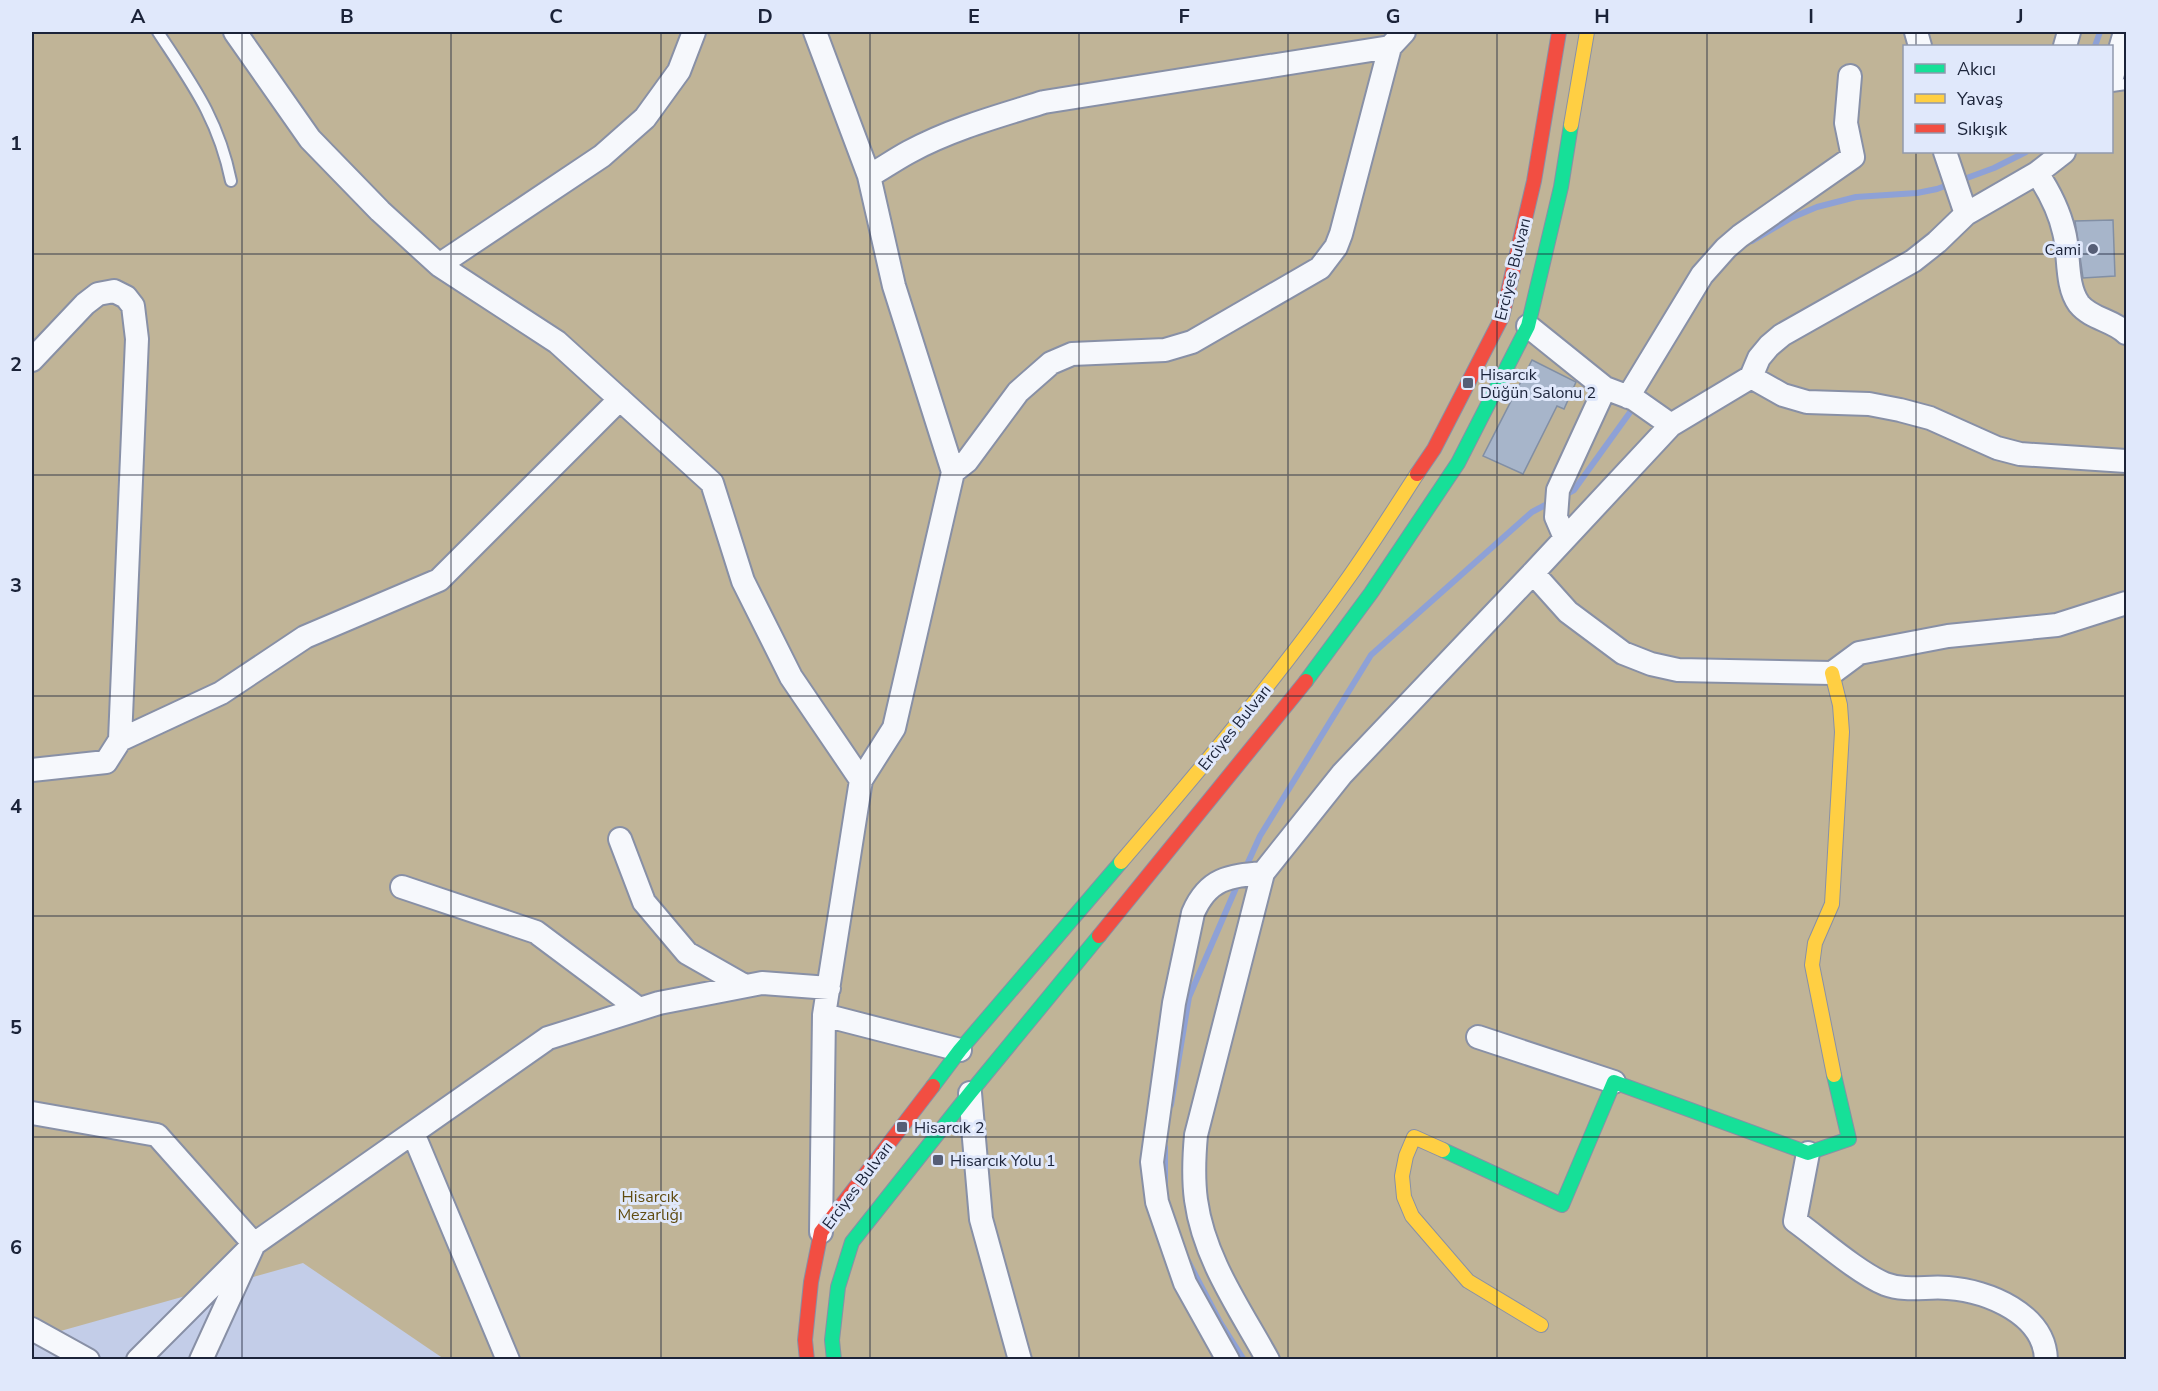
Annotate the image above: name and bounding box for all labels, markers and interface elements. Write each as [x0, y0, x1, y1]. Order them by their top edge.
text: A [131, 3, 146, 30]
text: B [340, 3, 354, 30]
text: C [549, 3, 563, 30]
text: D [757, 3, 773, 30]
text: E [968, 3, 980, 30]
text: F [1178, 3, 1190, 30]
text: G [1386, 3, 1400, 30]
text: H [1594, 3, 1610, 30]
text: I [1808, 3, 1814, 30]
text: J [2015, 3, 2024, 30]
legend [1903, 45, 2113, 153]
text: Akıcı [1957, 57, 1996, 81]
text: Yavaş [1956, 87, 2003, 111]
text: Sıkışık [1957, 117, 2008, 141]
text: 1 [10, 130, 22, 157]
street label: Erciyes Bulvarı [1490, 216, 1536, 323]
place label: Cami [2045, 239, 2081, 261]
marker: Cami [2086, 242, 2100, 256]
text: 2 [10, 351, 22, 378]
place label: Hisarcık Düğün Salonu 2 [1480, 364, 1596, 404]
marker: Hisarcık Düğün Salonu 2 [1461, 376, 1475, 390]
text: 3 [10, 572, 22, 599]
street label: Erciyes Bulvarı [1193, 680, 1276, 775]
text: 4 [10, 793, 22, 820]
text: 5 [10, 1014, 22, 1041]
place label: Hisarcık 2 [914, 1117, 985, 1139]
marker: Hisarcık 2 [895, 1120, 909, 1134]
street label: Erciyes Bulvarı [817, 1137, 898, 1234]
place label: Hisarcık Yolu 1 [950, 1150, 1056, 1172]
marker: Hisarcık Yolu 1 [931, 1153, 945, 1167]
park label: Hisarcık Mezarlığı [617, 1186, 683, 1226]
text: 6 [10, 1234, 22, 1261]

